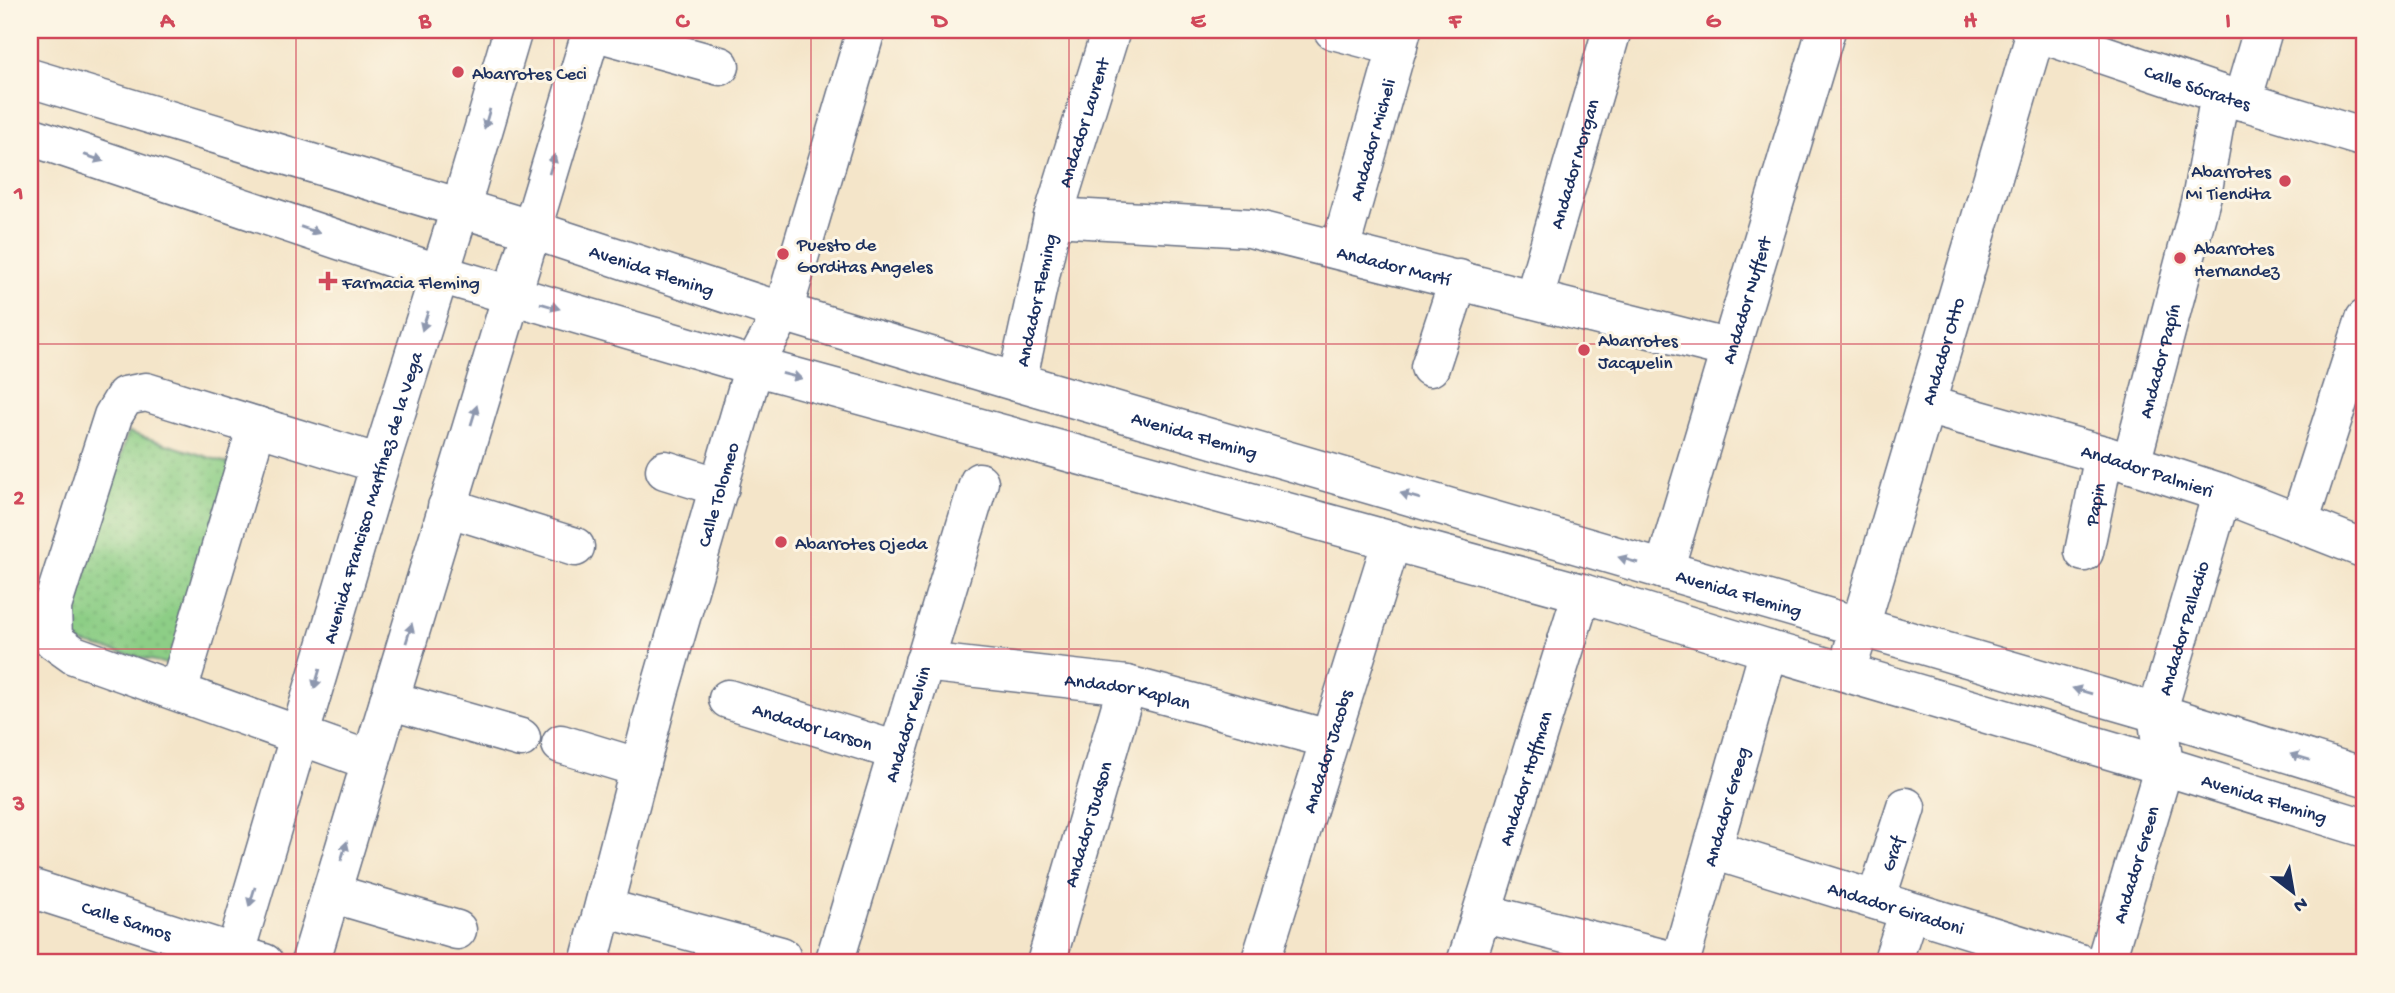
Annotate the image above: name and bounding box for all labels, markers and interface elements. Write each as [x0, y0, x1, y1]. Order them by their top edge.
text: A [159, 9, 175, 36]
text: B [418, 9, 432, 36]
text: C [676, 9, 691, 36]
text: D [931, 9, 949, 36]
text: E [1191, 9, 1207, 36]
text: F [1448, 9, 1463, 36]
text: G [1706, 9, 1722, 36]
text: H [1963, 9, 1977, 36]
text: I [2225, 9, 2231, 36]
street label: Andador Laurent [1055, 54, 1117, 191]
street label: Calle Sócrates [2141, 61, 2254, 118]
marker: Abarrotes Ceci [450, 64, 466, 80]
place label: Abarrotes Ceci [472, 64, 587, 87]
street label: Andador Micheli [1346, 76, 1403, 204]
street label: Andador Morgan [1547, 97, 1606, 232]
one-way arrow [482, 108, 492, 129]
one-way arrow [84, 153, 105, 164]
one-way arrow [548, 154, 558, 175]
place label: Abarrotes Mi Tiendita [2185, 162, 2272, 207]
marker: Abarrotes Mi Tiendita [2277, 173, 2293, 189]
text: 1 [13, 181, 24, 208]
one-way arrow [300, 226, 321, 236]
street label: Andador Fleming [1013, 232, 1064, 369]
street label: Andador Nuffert [1718, 232, 1779, 367]
place label: Puesto de Gorditas Angeles [796, 235, 933, 280]
place label: Abarrotes Hernandez [2194, 239, 2280, 284]
street label: Avenida Fleming [586, 241, 717, 304]
street label: Andador Martí [1334, 242, 1454, 293]
marker: Puesto de Gorditas Angeles [775, 246, 791, 262]
marker: Abarrotes Hernandez [2172, 250, 2188, 266]
marker: Farmacia Fleming [320, 273, 336, 289]
place label: Farmacia Fleming [341, 273, 480, 296]
street label: Andador Otto [1918, 295, 1972, 408]
one-way arrow [540, 302, 561, 312]
street label: Andador Papín [2136, 302, 2188, 421]
one-way arrow [420, 310, 430, 331]
place label: Abarrotes Jacquelin [1598, 331, 1679, 376]
marker: Abarrotes Jacquelin [1576, 342, 1592, 358]
street label: Avenida Francisco Martínez de la Vega [319, 348, 430, 647]
one-way arrow [782, 372, 803, 382]
one-way arrow [470, 404, 480, 425]
street label: Avenida Fleming [1128, 408, 1260, 466]
street label: Calle Tolomeo [694, 440, 746, 550]
street label: Andador Palmieri [2078, 441, 2216, 505]
street label: Papin [2081, 481, 2113, 529]
text: 2 [13, 486, 25, 513]
one-way arrow [1399, 491, 1420, 501]
marker: Abarrotes Ojeda [773, 534, 789, 550]
place label: Abarrotes Ojeda [795, 534, 929, 557]
one-way arrow [1618, 554, 1639, 564]
street label: Andador Palladio [2155, 559, 2216, 699]
street label: Avenida Fleming [1673, 566, 1804, 624]
one-way arrow [405, 622, 415, 643]
street label: Andador Kelvin [881, 664, 938, 786]
one-way arrow [312, 669, 322, 690]
street label: Andador Kaplan [1063, 670, 1193, 717]
one-way arrow [2072, 686, 2093, 696]
street label: Andador Jacobs [1299, 687, 1360, 817]
street label: Andador Larson [749, 699, 875, 758]
street label: Andador Hoffman [1496, 709, 1559, 849]
street label: Andador Greeg [1700, 745, 1756, 870]
one-way arrow [2289, 752, 2310, 762]
street label: Andador Judson [1061, 759, 1119, 891]
street label: Avenida Fleming [2198, 770, 2329, 831]
text: 3 [12, 792, 25, 819]
street label: Andador Green [2109, 804, 2166, 927]
street label: Graf [1878, 832, 1911, 875]
one-way arrow [339, 840, 349, 861]
north arrow [2258, 856, 2328, 926]
street label: Andador Giradoni [1824, 878, 1967, 942]
one-way arrow [246, 887, 256, 908]
text: N [2289, 891, 2311, 917]
street label: Calle Samos [78, 897, 175, 948]

